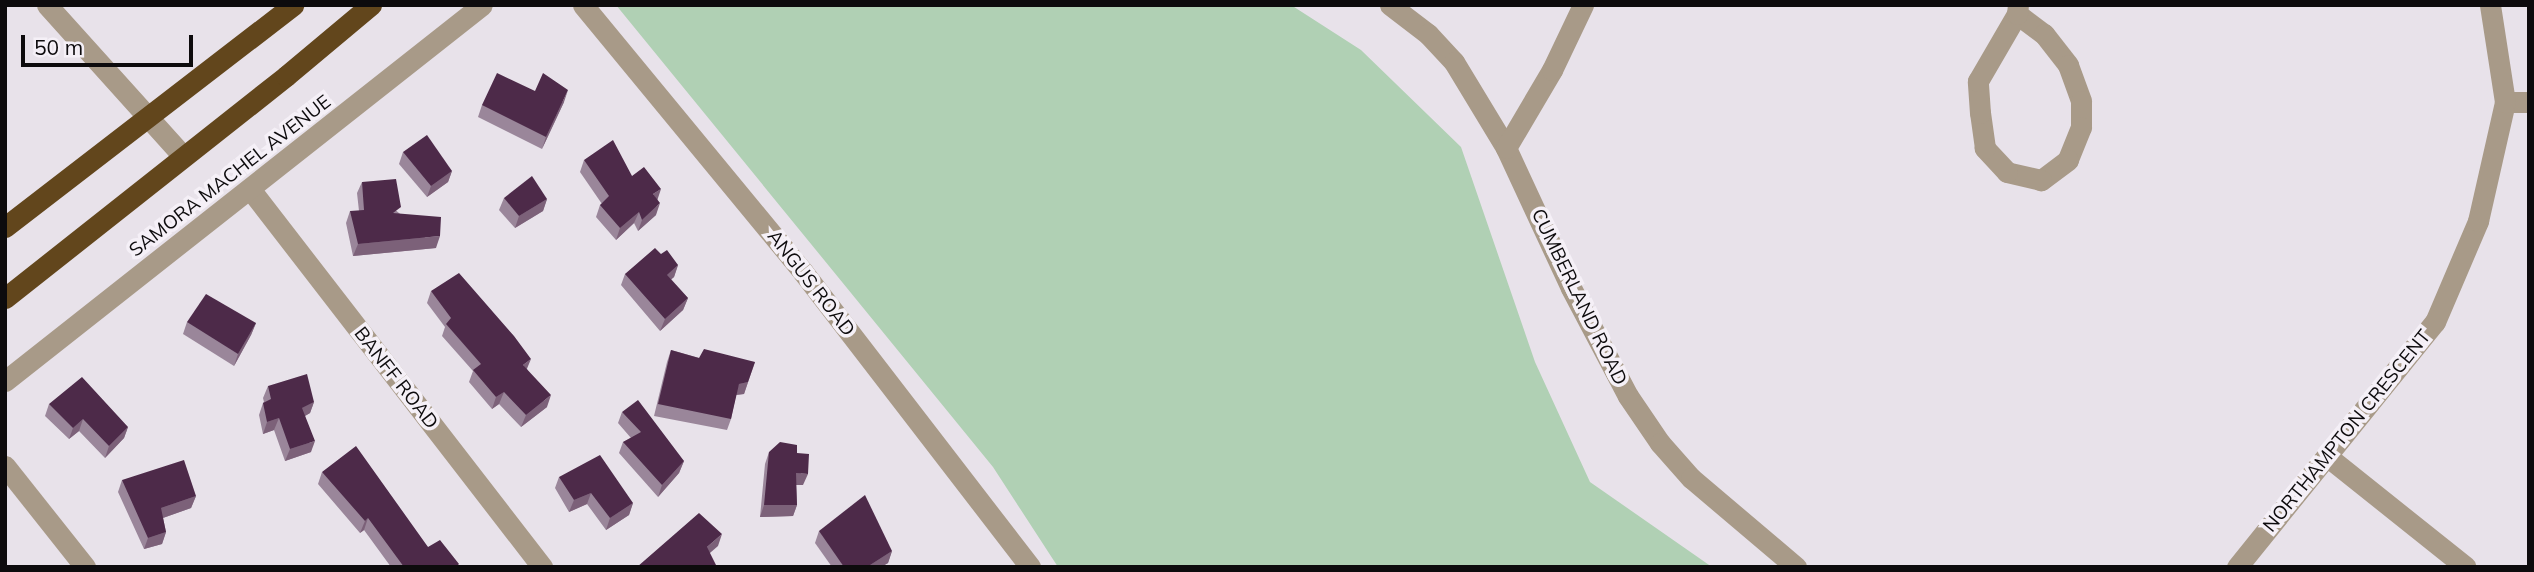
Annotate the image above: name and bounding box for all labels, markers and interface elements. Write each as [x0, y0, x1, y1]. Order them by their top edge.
scale bar [24, 21, 196, 65]
text: 50 m [34, 34, 83, 60]
street label: SAMORA MACHEL AVENUE [125, 90, 335, 262]
street label: CUMBERLAND ROAD [1526, 205, 1632, 389]
street label: ANGUS ROAD [763, 225, 859, 341]
street label: BANFF ROAD [349, 323, 443, 433]
street label: NORTHAMPTON CRESCENT [2258, 325, 2436, 537]

